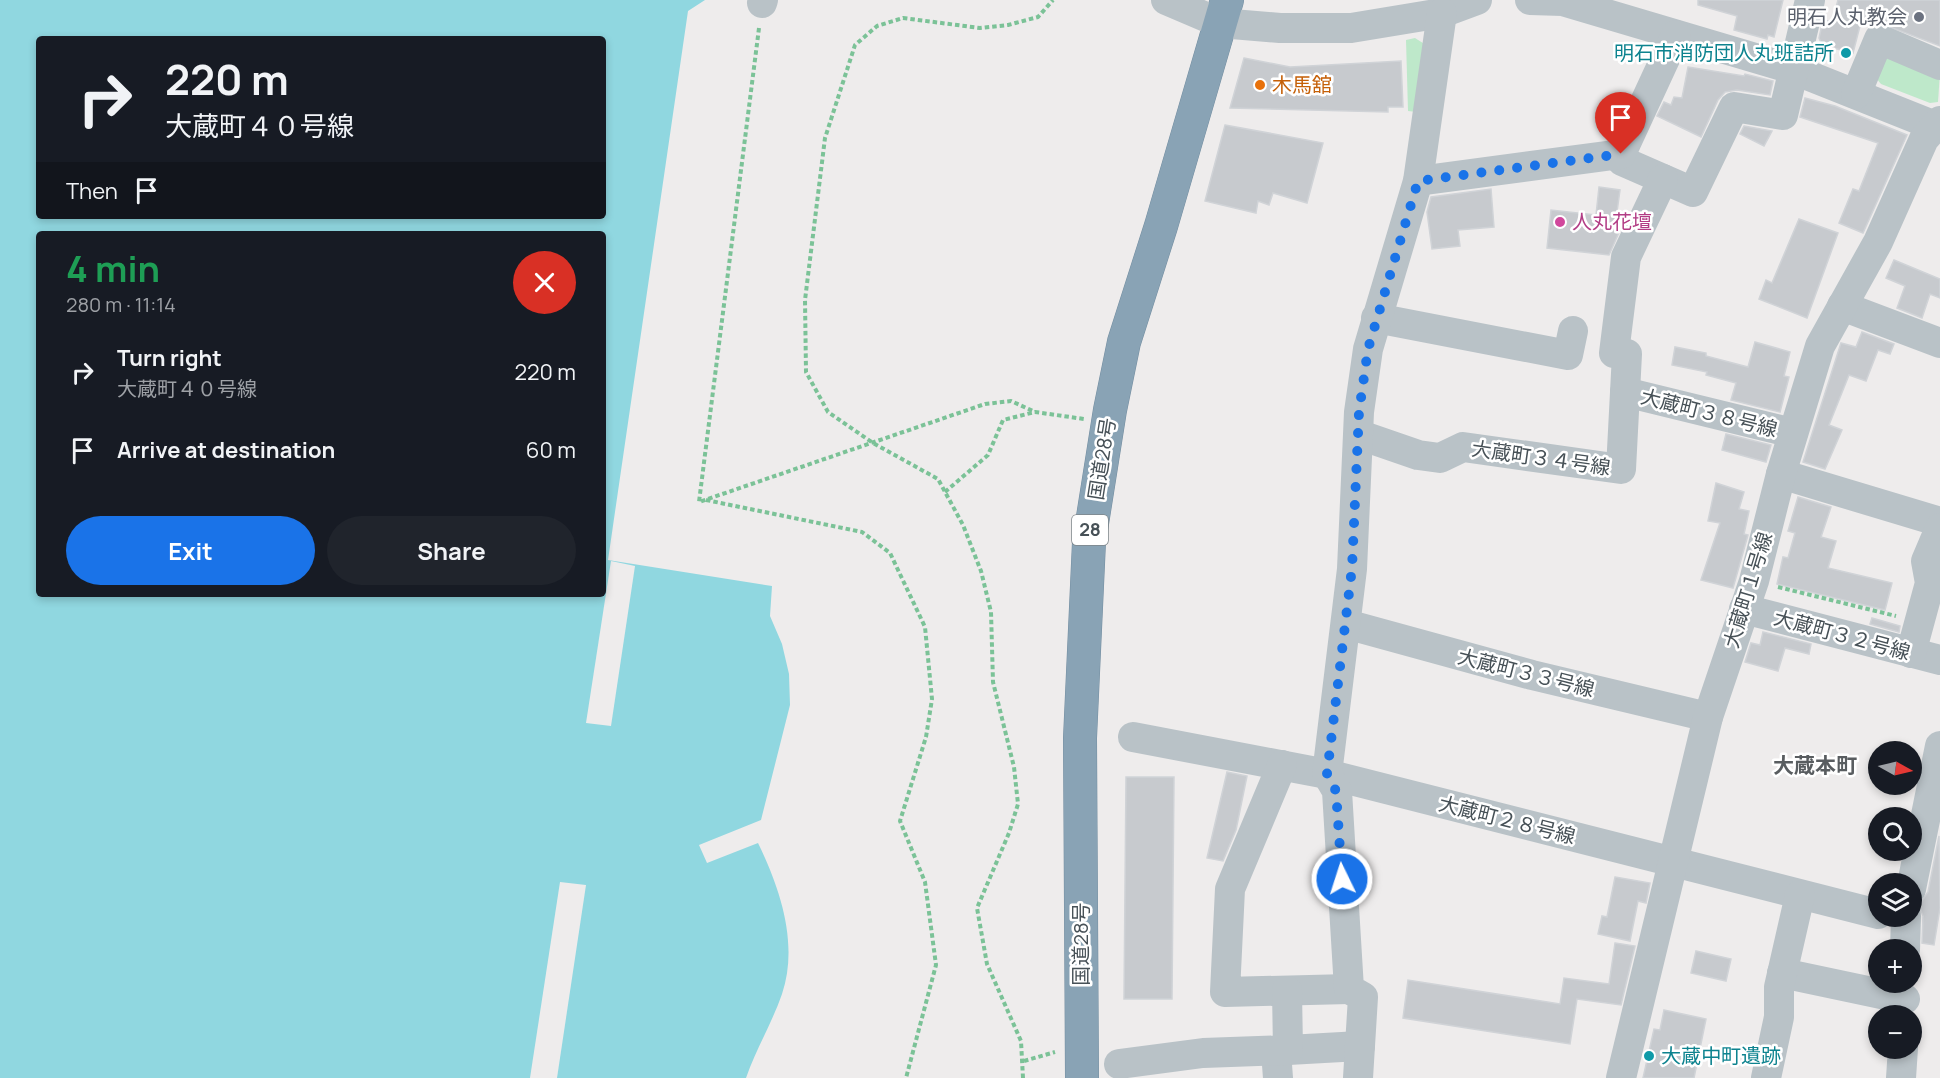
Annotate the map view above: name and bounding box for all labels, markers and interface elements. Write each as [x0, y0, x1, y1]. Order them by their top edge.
place label: 明石人丸教会 [1787, 3, 1907, 30]
marker: 明石人丸教会 [1912, 10, 1926, 24]
place label: 明石市消防団人丸班詰所 [1614, 39, 1834, 66]
marker: 明石市消防団人丸班詰所 [1839, 46, 1853, 60]
text: 220 m [165, 50, 289, 108]
icon: right [66, 60, 144, 138]
place label: 木馬舘 [1272, 71, 1332, 98]
marker: 木馬舘 [1253, 78, 1267, 92]
pin [1595, 92, 1646, 154]
icon: arrive [1604, 101, 1637, 134]
text: 大蔵町４０号線 [165, 107, 354, 144]
icon: arrive [130, 174, 163, 207]
text: Then [66, 176, 118, 206]
place label: 人丸花壇 [1572, 208, 1652, 235]
marker: 人丸花壇 [1553, 215, 1567, 229]
text: 4 min [66, 244, 160, 293]
button: close [513, 251, 576, 314]
text: 280 m · 11:14 [66, 291, 176, 318]
text: Turn right [117, 343, 222, 373]
icon: right [66, 356, 99, 389]
text: 220 m [514, 357, 576, 387]
text: 大蔵町４０号線 [117, 375, 257, 402]
street label: 大蔵町３８号線 [1638, 382, 1780, 443]
street label: 国道28号 [1082, 416, 1121, 502]
icon: arrive [66, 434, 99, 467]
street label: 大蔵町３４号線 [1470, 434, 1612, 481]
text: Arrive at destination [117, 435, 335, 465]
text: 60 m [526, 435, 576, 465]
road number: 28 [1072, 515, 1108, 545]
button: Exit [66, 516, 315, 585]
button: Share [327, 516, 576, 585]
street label: 大蔵町１号線 [1717, 529, 1778, 651]
street label: 大蔵町３２号線 [1771, 603, 1913, 666]
street label: 大蔵町３３号線 [1455, 642, 1597, 703]
north arrow [1868, 741, 1922, 795]
map controls [1868, 741, 1922, 1059]
district label: 大蔵本町 [1773, 751, 1857, 779]
street label: 大蔵町２８号線 [1436, 789, 1578, 850]
button: search [1868, 807, 1922, 861]
position arrow [1310, 847, 1374, 911]
button: layers [1868, 873, 1922, 927]
street label: 国道28号 [1067, 902, 1094, 986]
button: + [1868, 939, 1922, 993]
button: − [1868, 1005, 1922, 1059]
place label: 大蔵中町遺跡 [1661, 1042, 1781, 1069]
marker: 大蔵中町遺跡 [1642, 1049, 1656, 1063]

